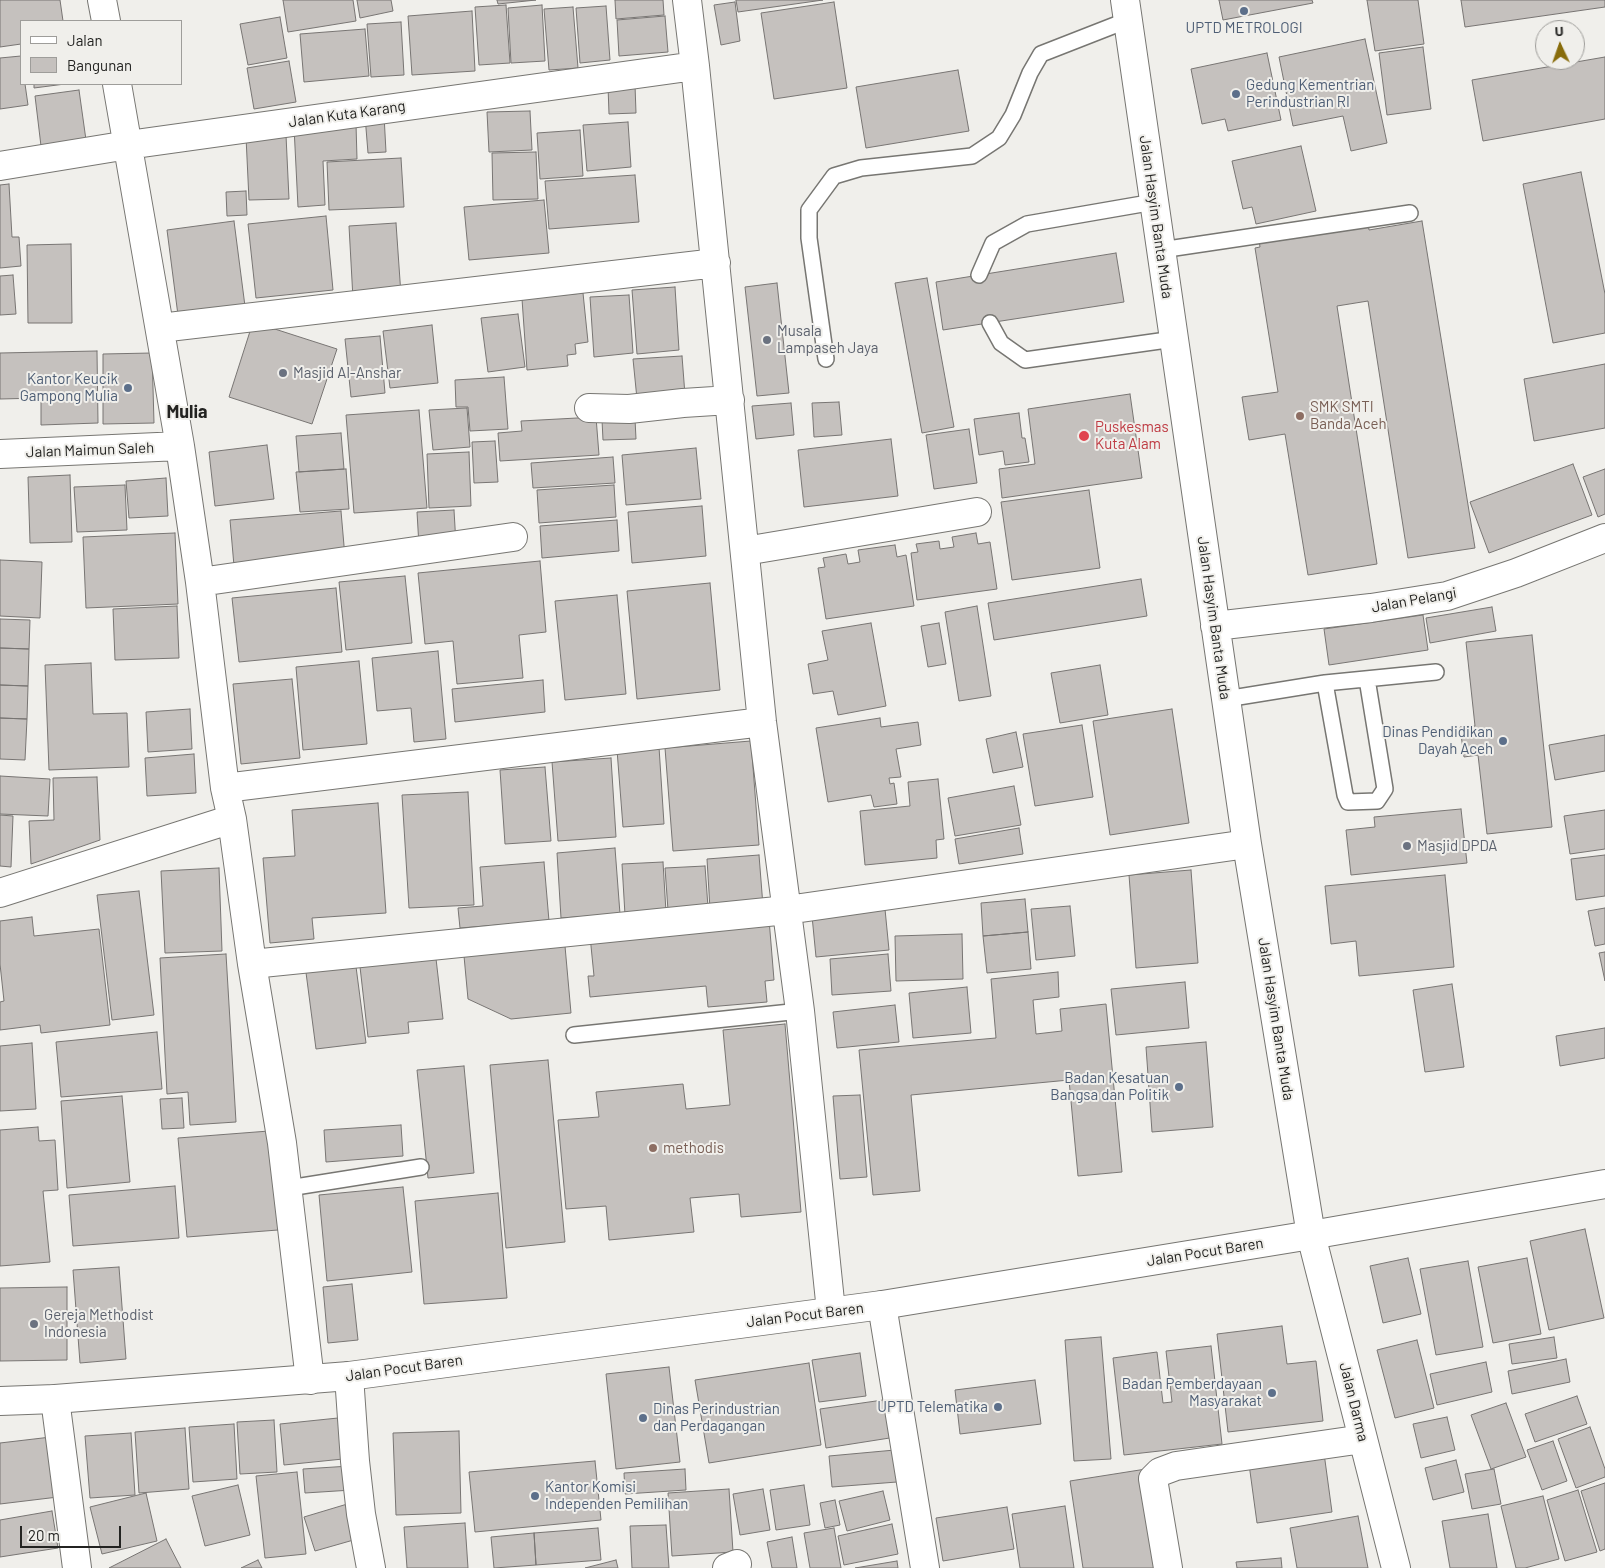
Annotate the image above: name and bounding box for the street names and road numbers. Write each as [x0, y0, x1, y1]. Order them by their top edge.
street label: Jalan Kuta Karang [287, 97, 407, 131]
street label: Jalan Hasyim Banta Muda [1136, 134, 1176, 300]
street label: Jalan Maimun Saleh [26, 439, 154, 461]
street label: Jalan Hasyim Banta Muda [1194, 535, 1234, 701]
street label: Jalan Pelangi [1370, 584, 1458, 616]
street label: Jalan Hasyim Banta Muda [1254, 936, 1298, 1102]
street label: Jalan Pocut Baren [1145, 1234, 1265, 1270]
street label: Jalan Pocut Baren [745, 1299, 865, 1331]
street label: Jalan Pocut Baren [344, 1351, 464, 1385]
street label: Jalan Darma [1335, 1361, 1373, 1443]

